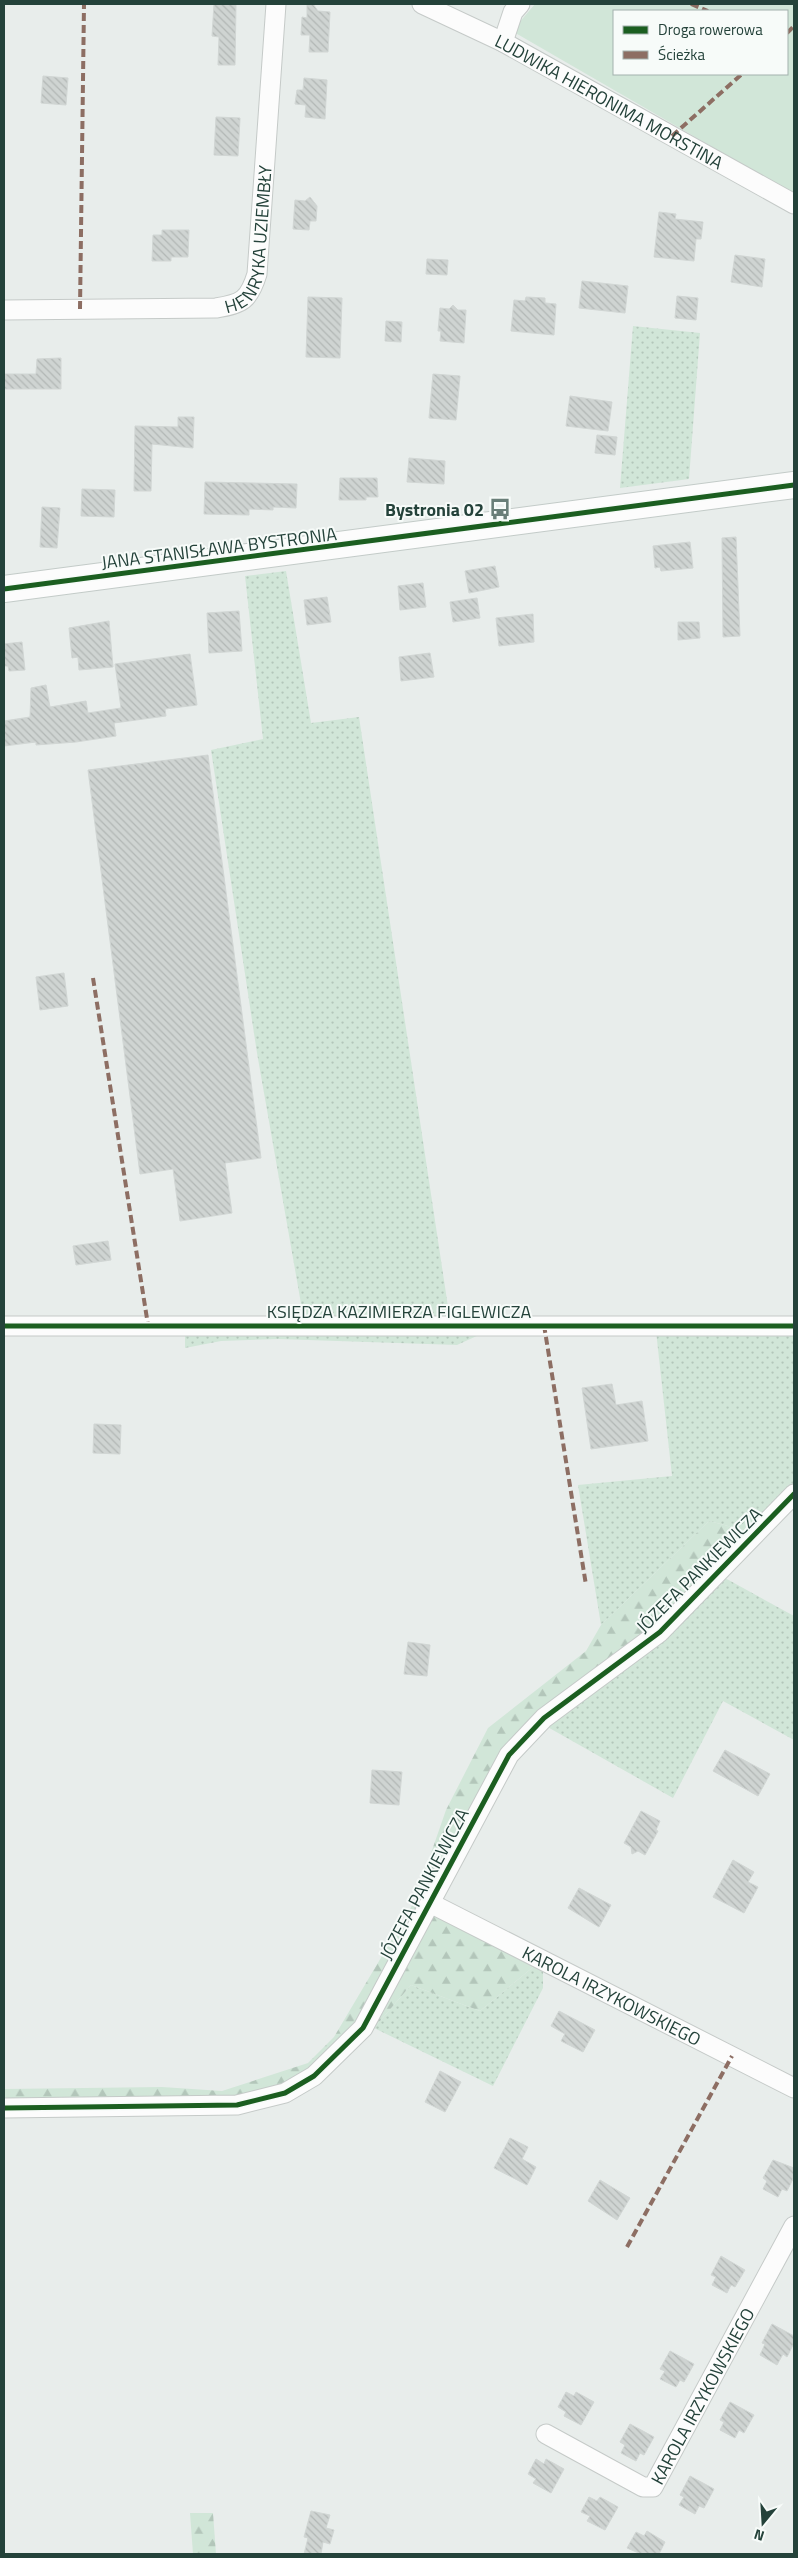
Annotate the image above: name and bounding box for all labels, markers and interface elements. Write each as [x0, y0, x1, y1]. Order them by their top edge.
legend [613, 10, 788, 75]
text: Droga rowerowa [658, 18, 763, 41]
street label: LUDWIKA HIERONIMA MORSTINA [491, 27, 729, 176]
text: Ścieżka [658, 43, 705, 66]
street label: HENRYKA UZIEMBŁY [221, 164, 278, 320]
place label: Bystronia 02 [385, 496, 484, 523]
bus stop icon: Bystronia 02 [487, 496, 513, 522]
street label: JANA STANISŁAWA BYSTRONIA [100, 520, 339, 576]
street label: KSIĘDZA KAZIMIERZA FIGLEWICZA [267, 1298, 531, 1325]
street label: JÓZEFA PANKIEWICZA [630, 1501, 768, 1639]
street label: JÓZEFA PANKIEWICZA [373, 1803, 476, 1965]
street label: KAROLA IRZYKOWSKIEGO [518, 1939, 706, 2052]
street label: KAROLA IRZYKOWSKIEGO [643, 2303, 761, 2489]
north arrow [738, 2498, 788, 2548]
text: N [751, 2524, 767, 2547]

